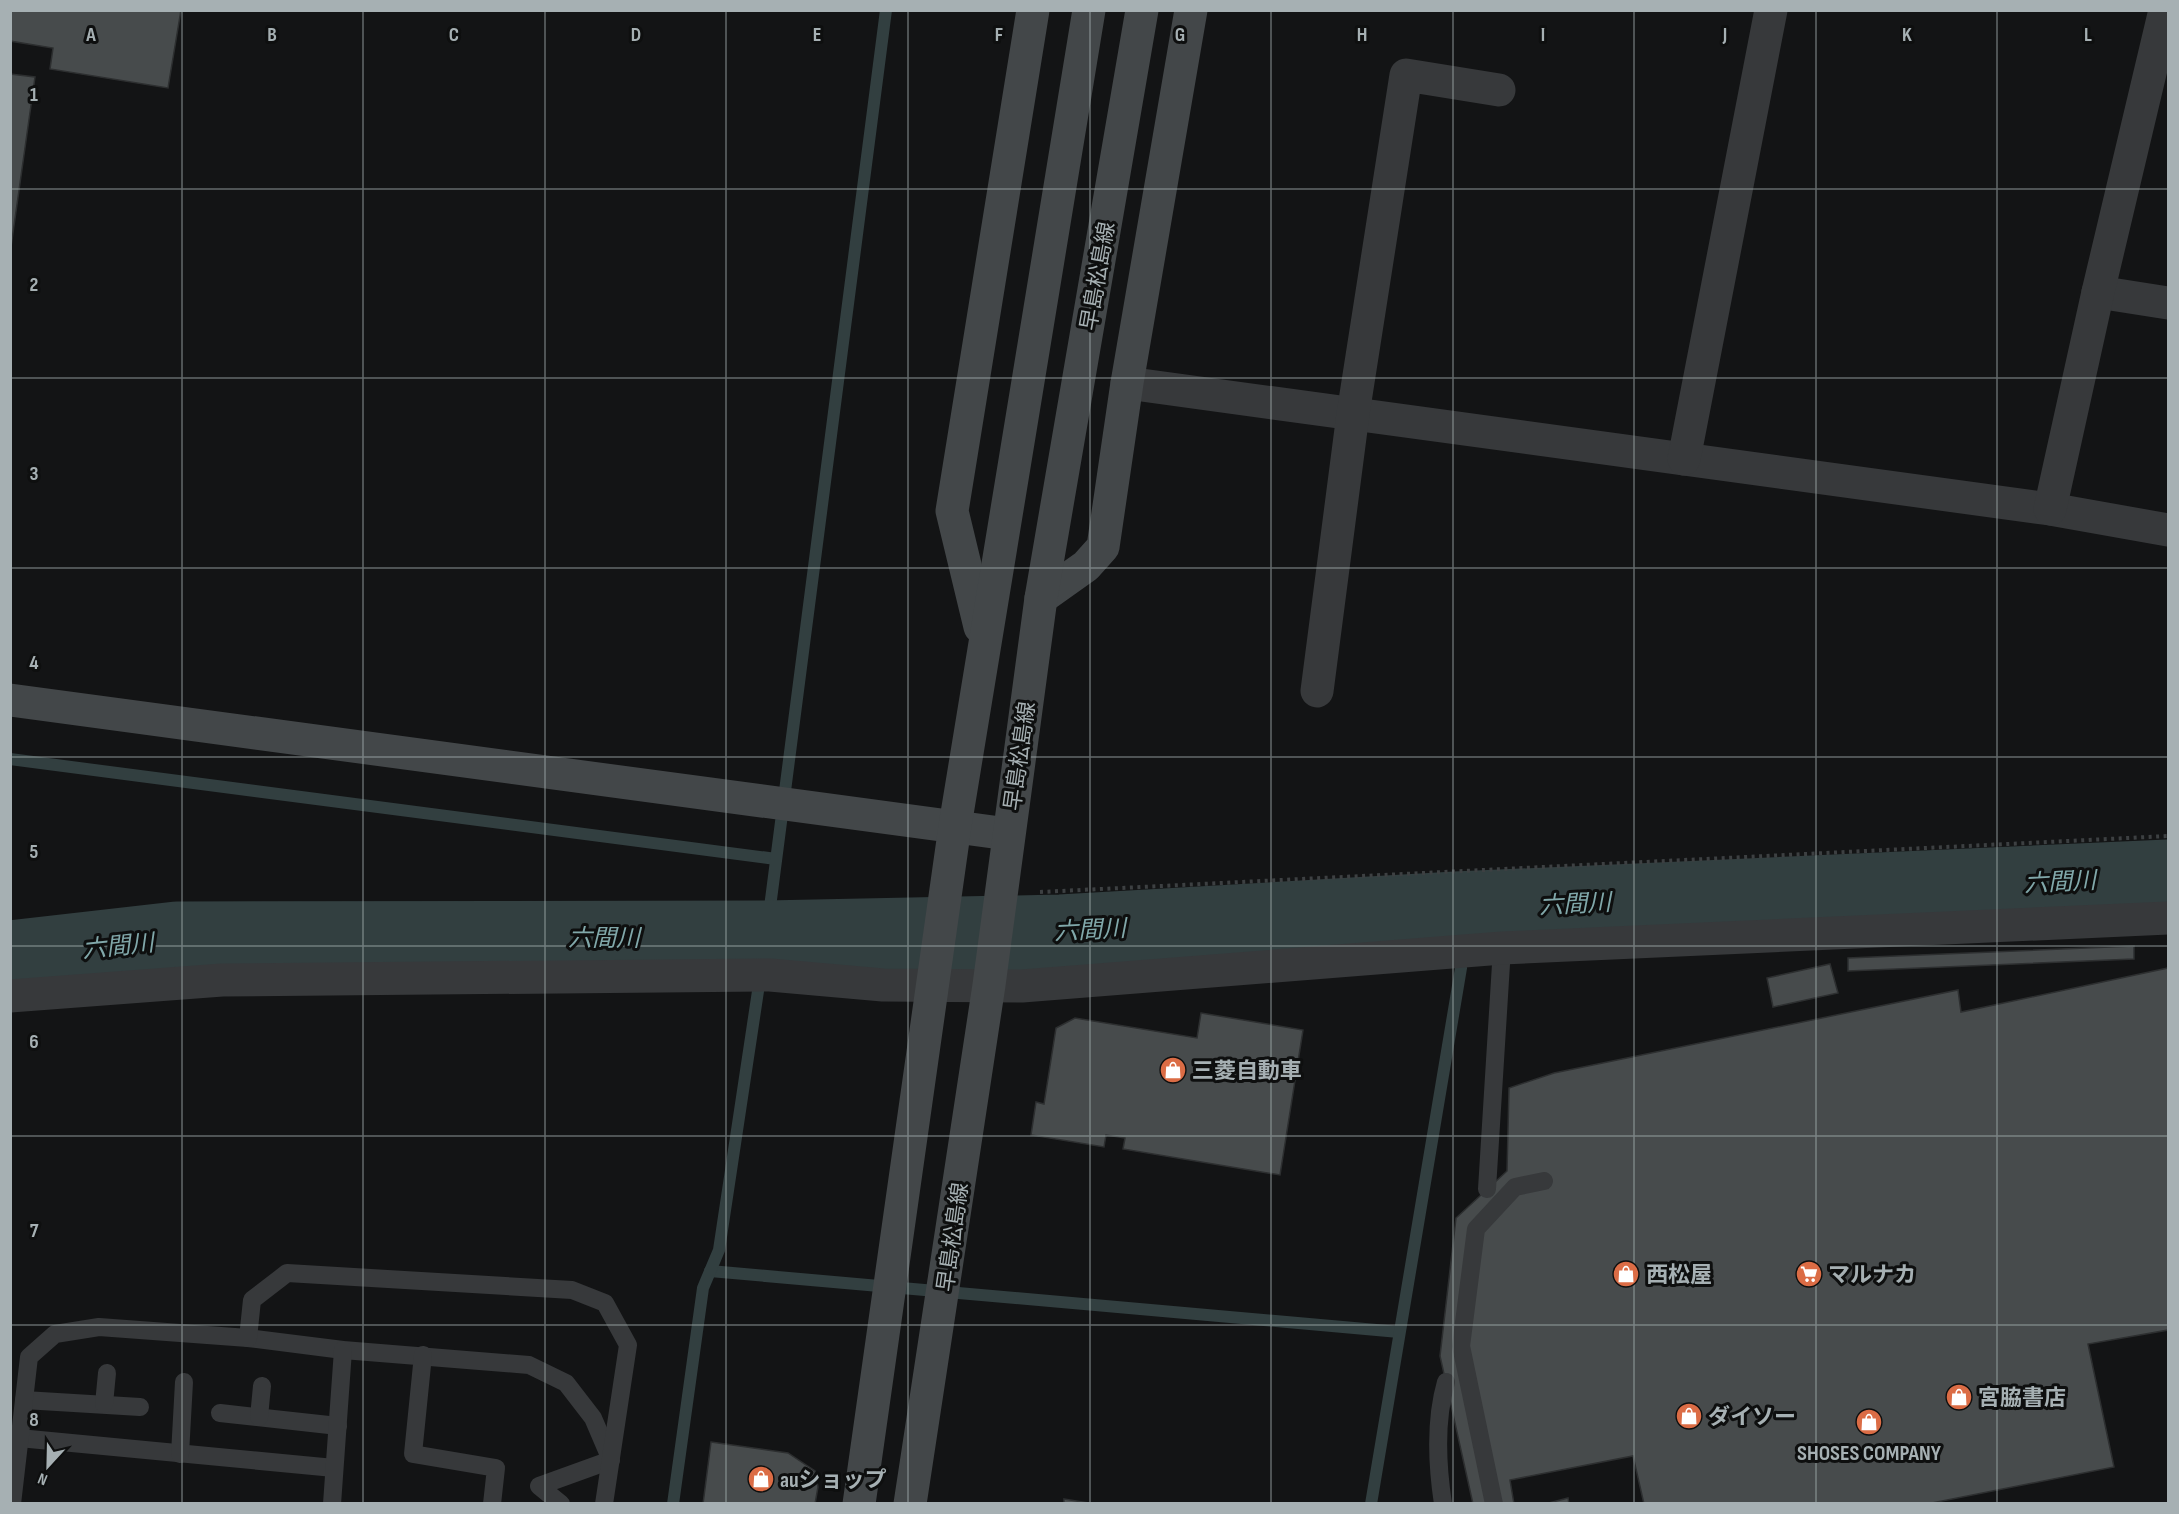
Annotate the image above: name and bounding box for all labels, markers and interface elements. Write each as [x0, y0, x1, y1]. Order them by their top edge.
text: A [85, 23, 96, 47]
text: B [267, 23, 277, 47]
text: C [449, 23, 459, 47]
text: D [631, 23, 641, 47]
text: E [813, 23, 821, 47]
text: F [995, 23, 1003, 47]
text: G [1175, 23, 1185, 47]
text: H [1357, 23, 1367, 47]
text: I [1541, 23, 1545, 47]
text: J [1722, 23, 1727, 47]
text: K [1902, 23, 1912, 47]
text: L [2084, 23, 2092, 47]
text: 1 [30, 83, 38, 107]
street label: 早島松島線 [1076, 220, 1121, 333]
text: 2 [30, 273, 38, 297]
text: 3 [30, 462, 39, 486]
text: 4 [29, 651, 39, 675]
street label: 早島松島線 [999, 700, 1042, 813]
text: 5 [30, 840, 39, 864]
water label: 六間川 [2023, 866, 2100, 899]
water label: 六間川 [1538, 888, 1615, 921]
water label: 六間川 [1053, 914, 1130, 947]
water label: 六間川 [568, 924, 643, 953]
water label: 六間川 [81, 928, 158, 965]
text: 6 [29, 1030, 39, 1054]
shop icon: 三菱自動車 [1158, 1055, 1188, 1085]
place label: 三菱自動車 [1192, 1058, 1302, 1085]
street label: 早島松島線 [932, 1181, 975, 1294]
text: 7 [30, 1219, 39, 1243]
shop icon: 西松屋 [1611, 1259, 1641, 1289]
supermarket icon: マルナカ [1794, 1259, 1824, 1289]
place label: 西松屋 [1646, 1262, 1712, 1289]
place label: マルナカ [1828, 1262, 1916, 1289]
shop icon: 宮脇書店 [1944, 1382, 1974, 1412]
place label: 宮脇書店 [1978, 1385, 2066, 1412]
shop icon: ダイソー [1674, 1401, 1704, 1431]
place label: ダイソー [1708, 1404, 1796, 1431]
shop icon: SHOSES COMPANY [1854, 1407, 1884, 1437]
text: 8 [29, 1408, 39, 1432]
north arrow [18, 1436, 78, 1496]
place label: SHOSES COMPANY [1797, 1440, 1942, 1467]
shop icon: auショップ [746, 1464, 776, 1494]
place label: auショップ [780, 1467, 887, 1494]
text: N [35, 1468, 50, 1489]

